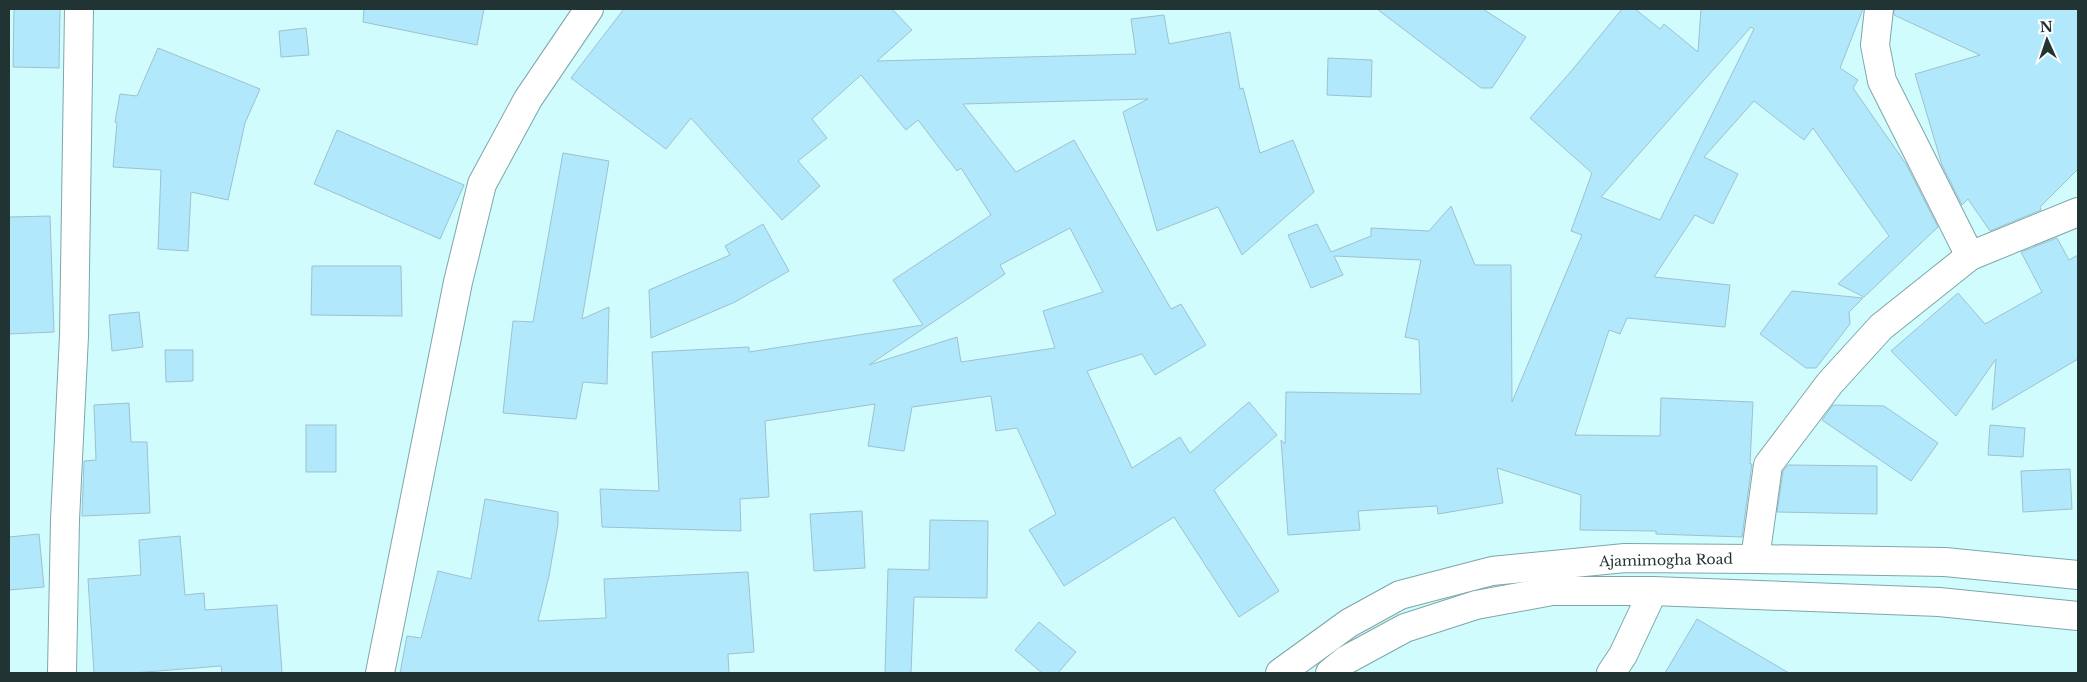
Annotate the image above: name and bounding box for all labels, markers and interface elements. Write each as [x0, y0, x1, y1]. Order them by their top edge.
north arrow [2022, 15, 2072, 65]
text: N [2039, 18, 2053, 36]
street label: Ajamimogha Road [1598, 550, 1734, 570]

